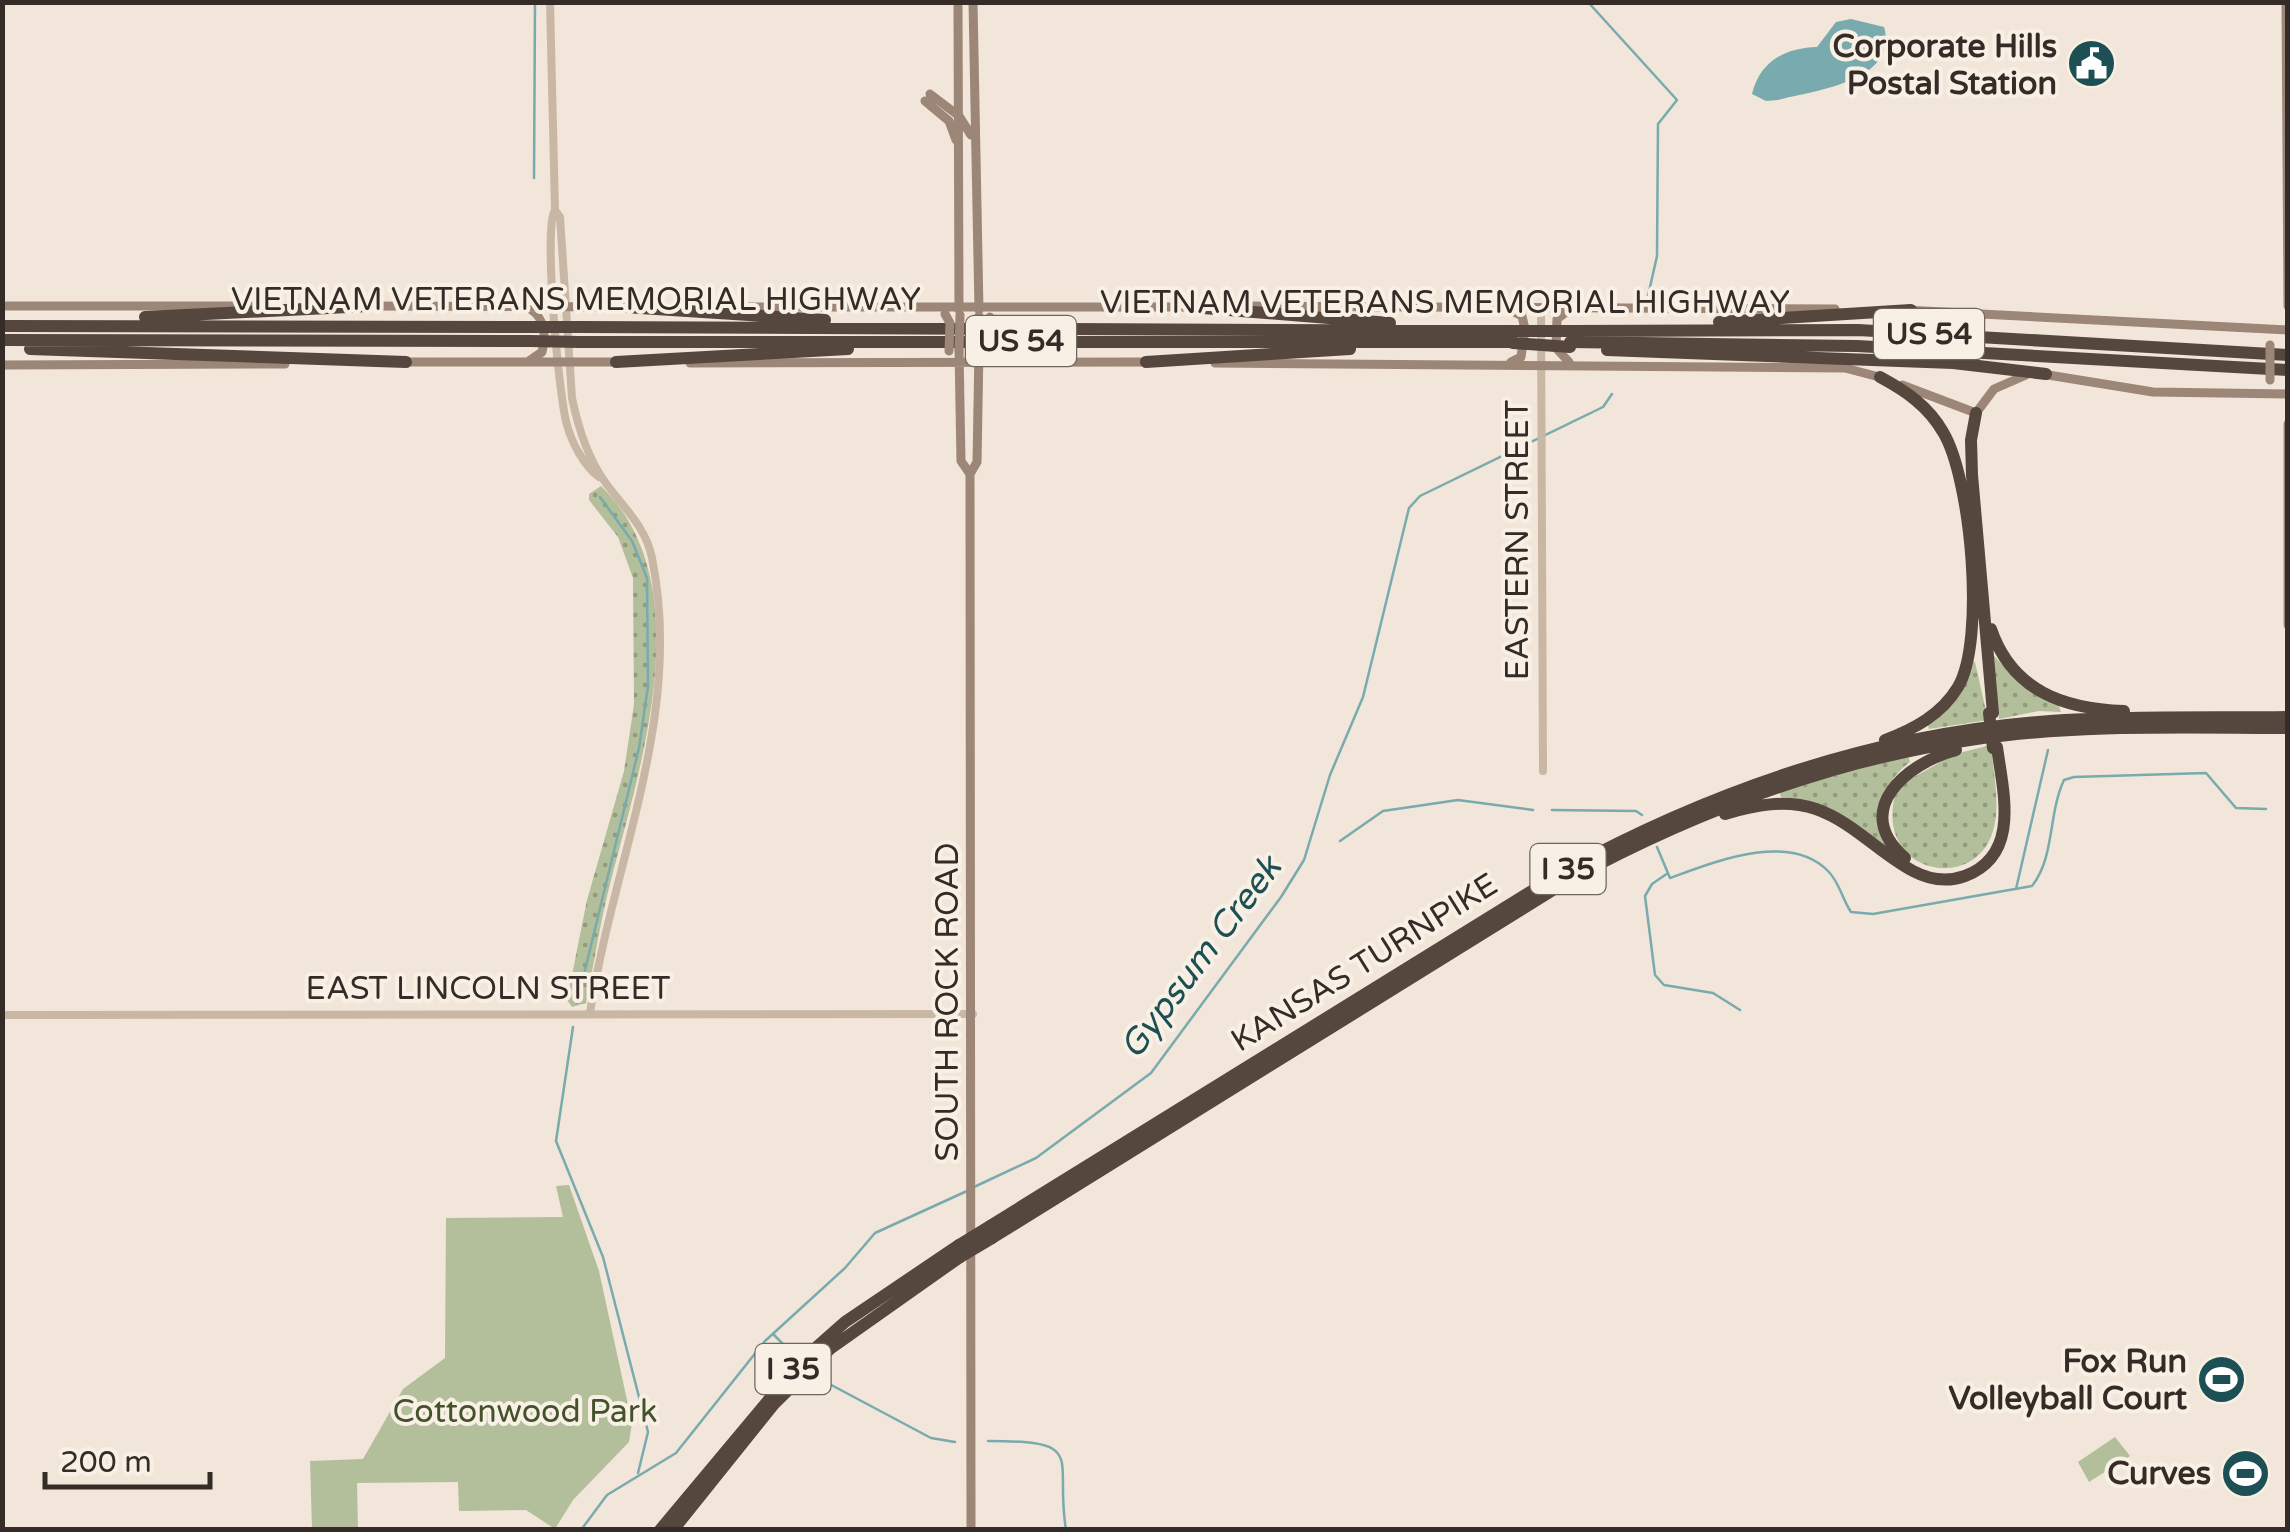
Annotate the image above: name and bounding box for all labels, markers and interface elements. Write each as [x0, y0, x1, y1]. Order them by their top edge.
place label: Corporate Hills Postal Station [1833, 28, 2057, 103]
public building icon: Corporate Hills Postal Station [2066, 38, 2118, 90]
street label: VIETNAM VETERANS MEMORIAL HIGHWAY [231, 281, 921, 319]
street label: VIETNAM VETERANS MEMORIAL HIGHWAY [1100, 284, 1790, 322]
road number: US 54 [1874, 309, 1984, 359]
road number: US 54 [966, 316, 1076, 366]
street label: EASTERN STREET [1499, 399, 1537, 680]
street label: SOUTH ROCK ROAD [929, 843, 967, 1161]
road number: I 35 [1530, 844, 1606, 894]
water label: Gypsum Creek [1111, 846, 1292, 1067]
street label: KANSAS TURNPIKE [1224, 865, 1505, 1060]
street label: EAST LINCOLN STREET [305, 970, 671, 1008]
place label: Fox Run Volleyball Court [1948, 1343, 2188, 1418]
road number: I 35 [756, 1344, 830, 1394]
sports icon: Fox Run Volleyball Court [2196, 1353, 2248, 1405]
park label: Cottonwood Park [393, 1393, 657, 1431]
scale bar [45, 1427, 210, 1489]
text: 200 m [60, 1444, 152, 1481]
sports icon: Curves [2220, 1447, 2272, 1499]
place label: Curves [2107, 1455, 2211, 1493]

